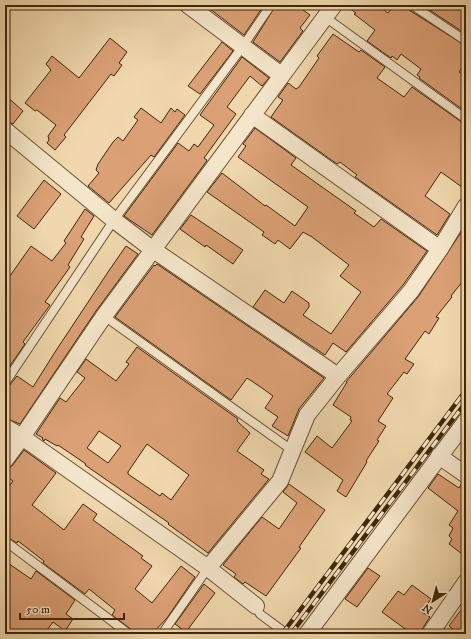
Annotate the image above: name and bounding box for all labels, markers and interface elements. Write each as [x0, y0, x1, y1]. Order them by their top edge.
north arrow [413, 581, 453, 621]
scale bar [20, 595, 124, 621]
text: N [420, 600, 435, 617]
text: 50 m [26, 602, 50, 617]

